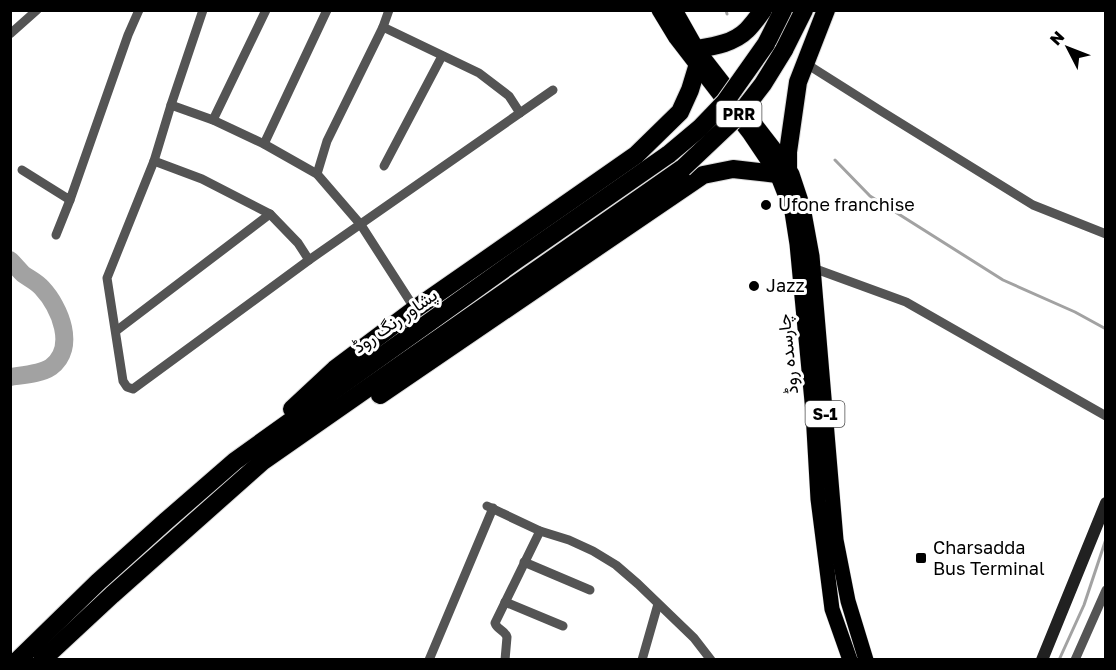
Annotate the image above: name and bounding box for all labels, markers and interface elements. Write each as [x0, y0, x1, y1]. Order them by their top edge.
north arrow [1038, 18, 1098, 78]
text: N [1045, 27, 1068, 49]
road number: PRR [716, 101, 762, 127]
place label: Ufone franchise [778, 193, 915, 215]
marker: Ufone franchise [759, 198, 773, 212]
place label: Jazz [766, 274, 805, 296]
marker: Jazz [747, 279, 761, 293]
street label: پشاور رنگ روڈ [348, 283, 442, 359]
street label: چارسدہ روڈ [772, 313, 804, 395]
road number: S-1 [806, 401, 844, 427]
place label: Charsadda Bus Terminal [933, 536, 1045, 579]
marker: Charsadda Bus Terminal [914, 551, 928, 565]

